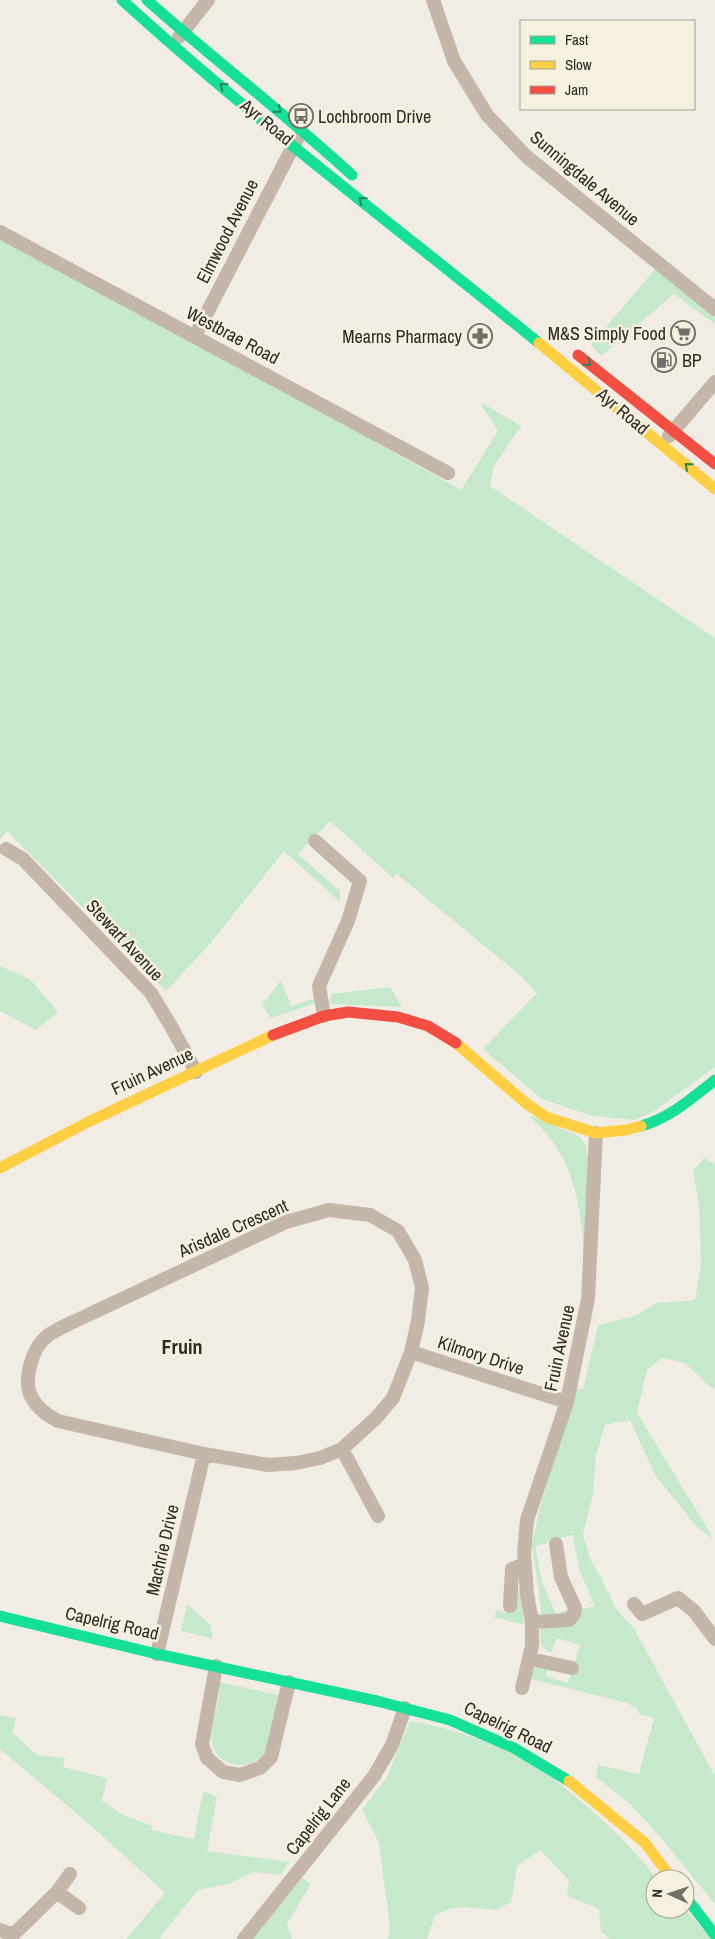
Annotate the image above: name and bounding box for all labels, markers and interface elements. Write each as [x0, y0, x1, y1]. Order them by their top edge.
legend [520, 20, 695, 110]
text: Fast [565, 29, 589, 50]
text: Slow [565, 54, 592, 75]
text: Jam [565, 79, 588, 100]
one-way arrow [219, 83, 228, 92]
street label: Ayr Road [235, 92, 299, 151]
bus stop icon: Lochbroom Drive [288, 103, 314, 129]
one-way arrow [273, 104, 282, 113]
place label: Lochbroom Drive [318, 104, 431, 129]
street label: Sunningdale Avenue [525, 125, 645, 231]
street label: Elmwood Avenue [190, 175, 264, 287]
one-way arrow [359, 198, 368, 206]
street label: Westbrae Road [182, 300, 284, 370]
supermarket icon: M&S Simply Food [670, 320, 696, 346]
place label: M&S Simply Food [548, 321, 666, 346]
pharmacy icon: Mearns Pharmacy [467, 323, 493, 349]
place label: Mearns Pharmacy [342, 324, 463, 349]
fuel station icon: BP [651, 347, 677, 373]
place label: BP [682, 348, 702, 373]
one-way arrow [583, 358, 592, 367]
street label: Ayr Road [591, 381, 655, 440]
one-way arrow [685, 463, 694, 472]
street label: Stewart Avenue [81, 894, 169, 986]
street label: Fruin Avenue [107, 1041, 197, 1101]
street label: Arisdale Crescent [173, 1193, 292, 1264]
street label: Fruin Avenue [538, 1303, 580, 1393]
street label: Kilmory Drive [435, 1329, 527, 1381]
district label: Fruin [162, 1333, 203, 1360]
street label: Machrie Drive [139, 1502, 185, 1598]
street label: Capelrig Road [63, 1600, 161, 1646]
street label: Capelrig Road [460, 1695, 556, 1759]
street label: Capelrig Lane [280, 1772, 356, 1860]
north arrow [645, 1869, 695, 1919]
text: N [648, 1889, 666, 1898]

